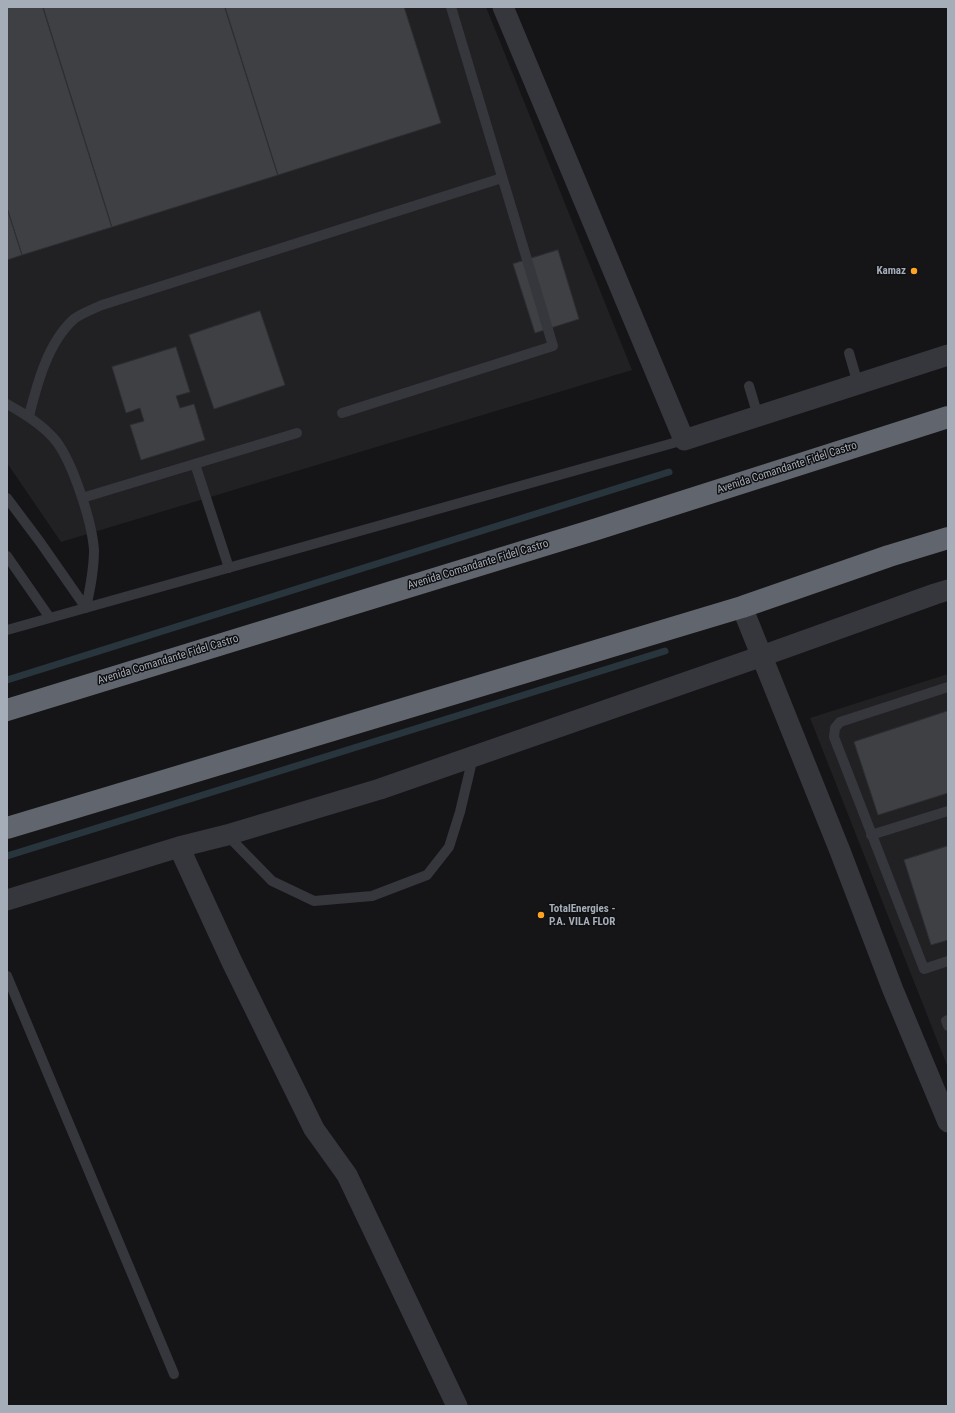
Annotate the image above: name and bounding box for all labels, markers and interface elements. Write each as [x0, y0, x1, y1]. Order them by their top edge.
place label: Kamaz [876, 264, 906, 278]
marker: Kamaz [909, 266, 919, 276]
street label: Avenida Comandante Fidel Castro [715, 439, 859, 497]
street label: Avenida Comandante Fidel Castro [406, 537, 550, 593]
street label: Avenida Comandante Fidel Castro [96, 632, 240, 688]
place label: TotalEnergies - P.A. VILA FLOR [549, 902, 615, 928]
marker: TotalEnergies - P.A. VILA FLOR [536, 910, 546, 920]

